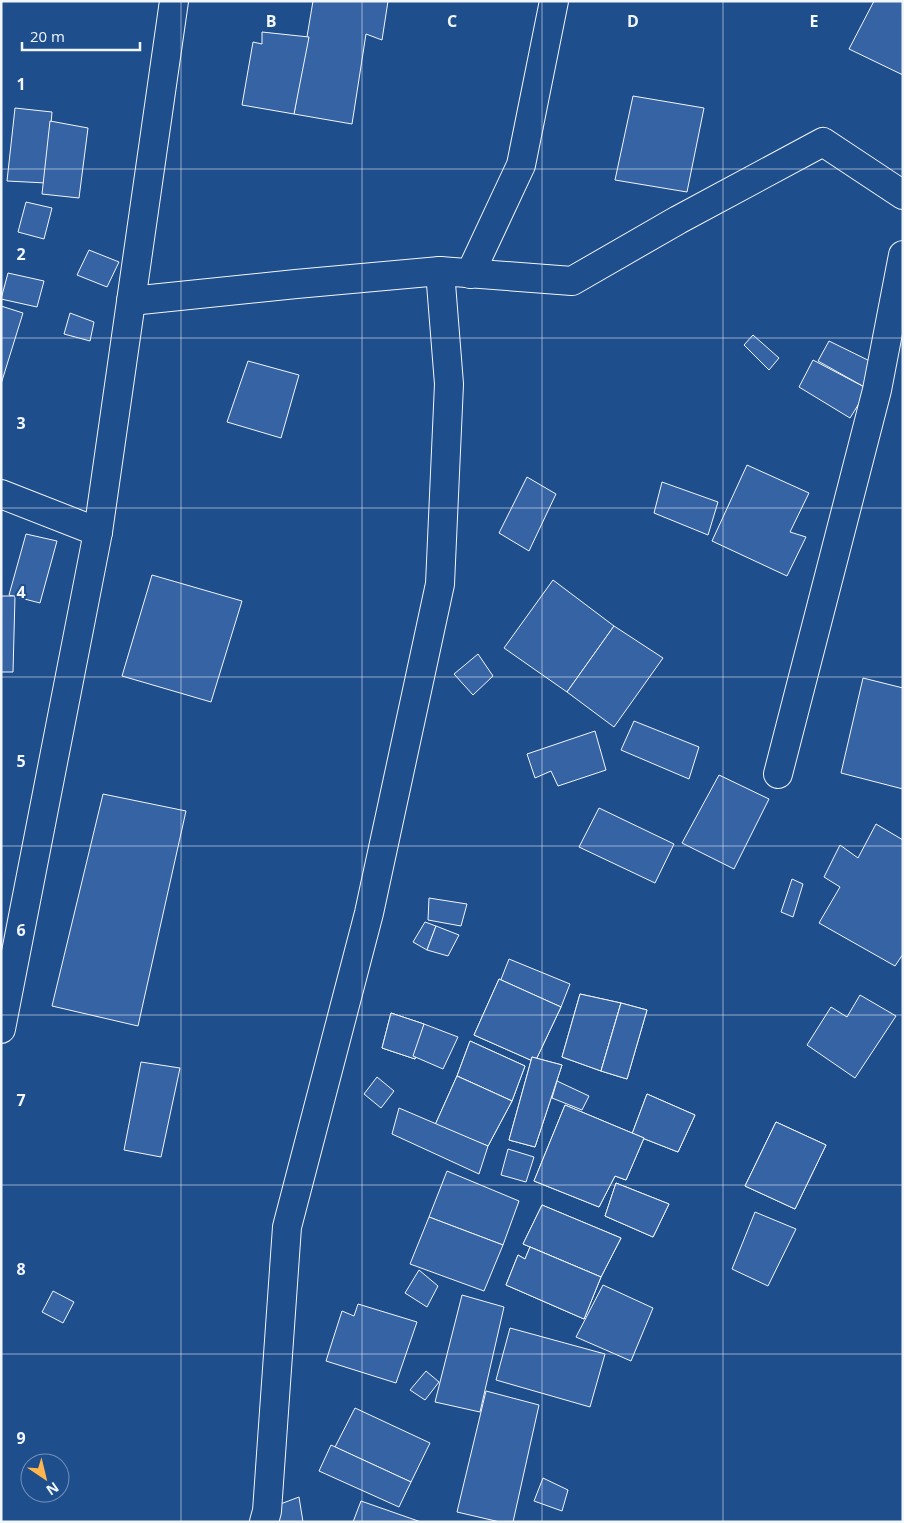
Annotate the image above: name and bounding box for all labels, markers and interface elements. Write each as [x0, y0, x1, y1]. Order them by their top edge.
text: B [266, 10, 276, 32]
text: C [447, 10, 457, 32]
text: D [627, 10, 639, 32]
text: E [810, 10, 819, 32]
scale bar [22, 20, 140, 52]
text: 20 m [30, 26, 65, 46]
text: 1 [16, 73, 26, 95]
text: 2 [16, 243, 26, 265]
text: 3 [16, 412, 26, 434]
text: 4 [16, 581, 26, 603]
text: 5 [16, 750, 26, 772]
text: 6 [16, 919, 26, 941]
text: 7 [16, 1089, 26, 1111]
text: 8 [16, 1258, 26, 1280]
text: 9 [16, 1427, 26, 1449]
north arrow [20, 1453, 70, 1503]
text: N [43, 1478, 63, 1500]

